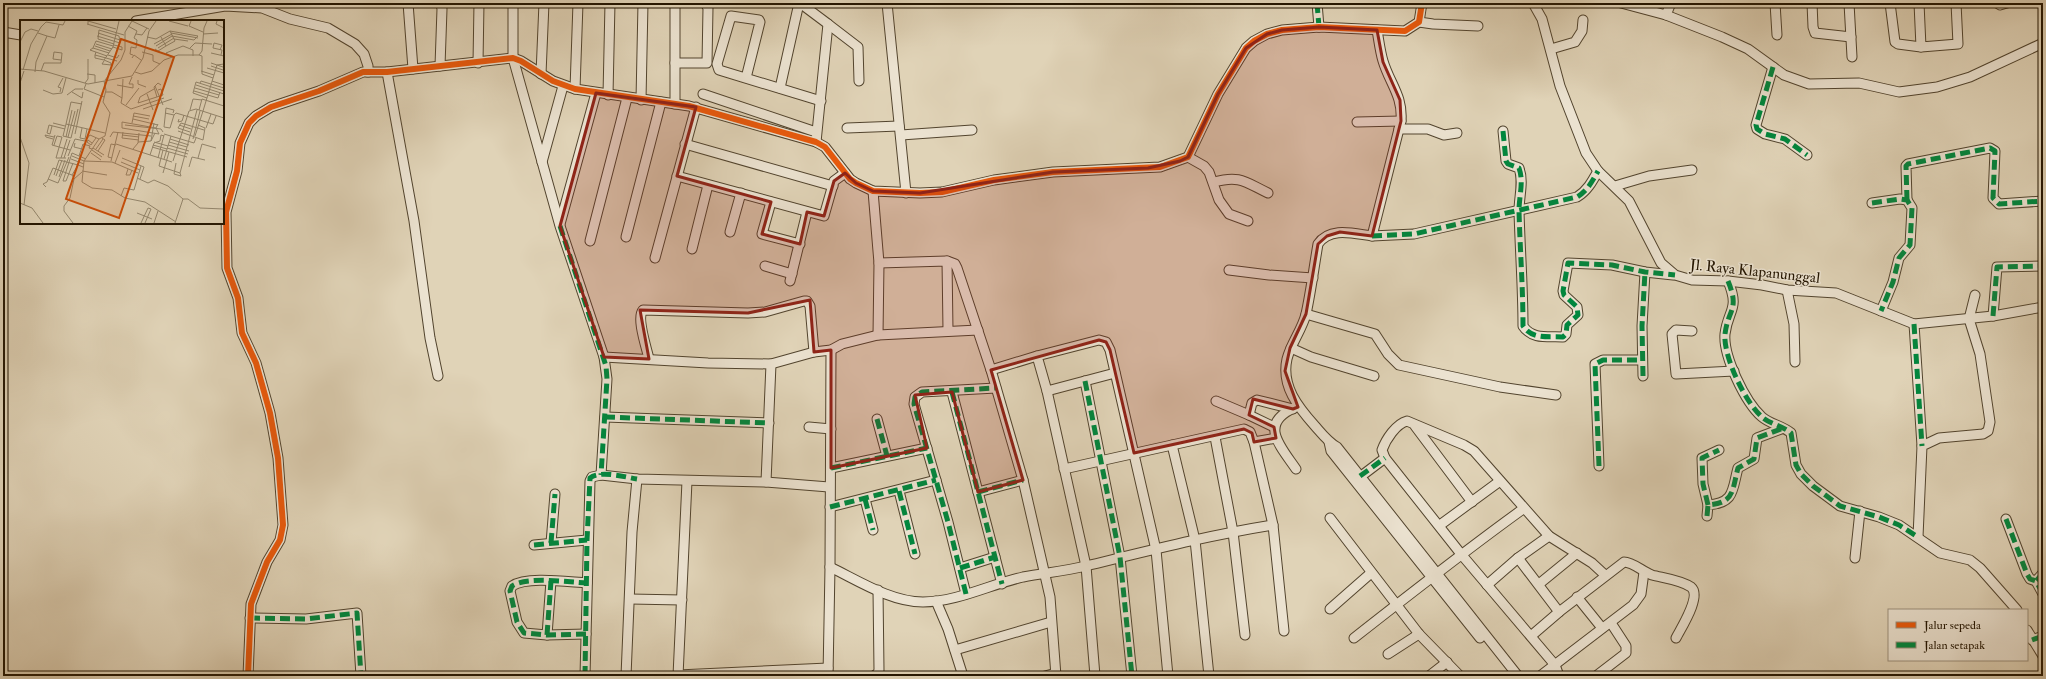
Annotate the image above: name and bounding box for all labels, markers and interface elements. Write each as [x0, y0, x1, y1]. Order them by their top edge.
inset map [20, 20, 224, 224]
street label: Jl. Raya Klapanunggal [1688, 255, 1821, 289]
legend [1888, 609, 2028, 661]
text: Jalur sepeda [1923, 618, 1982, 633]
text: Jalan setapak [1923, 638, 1985, 653]

